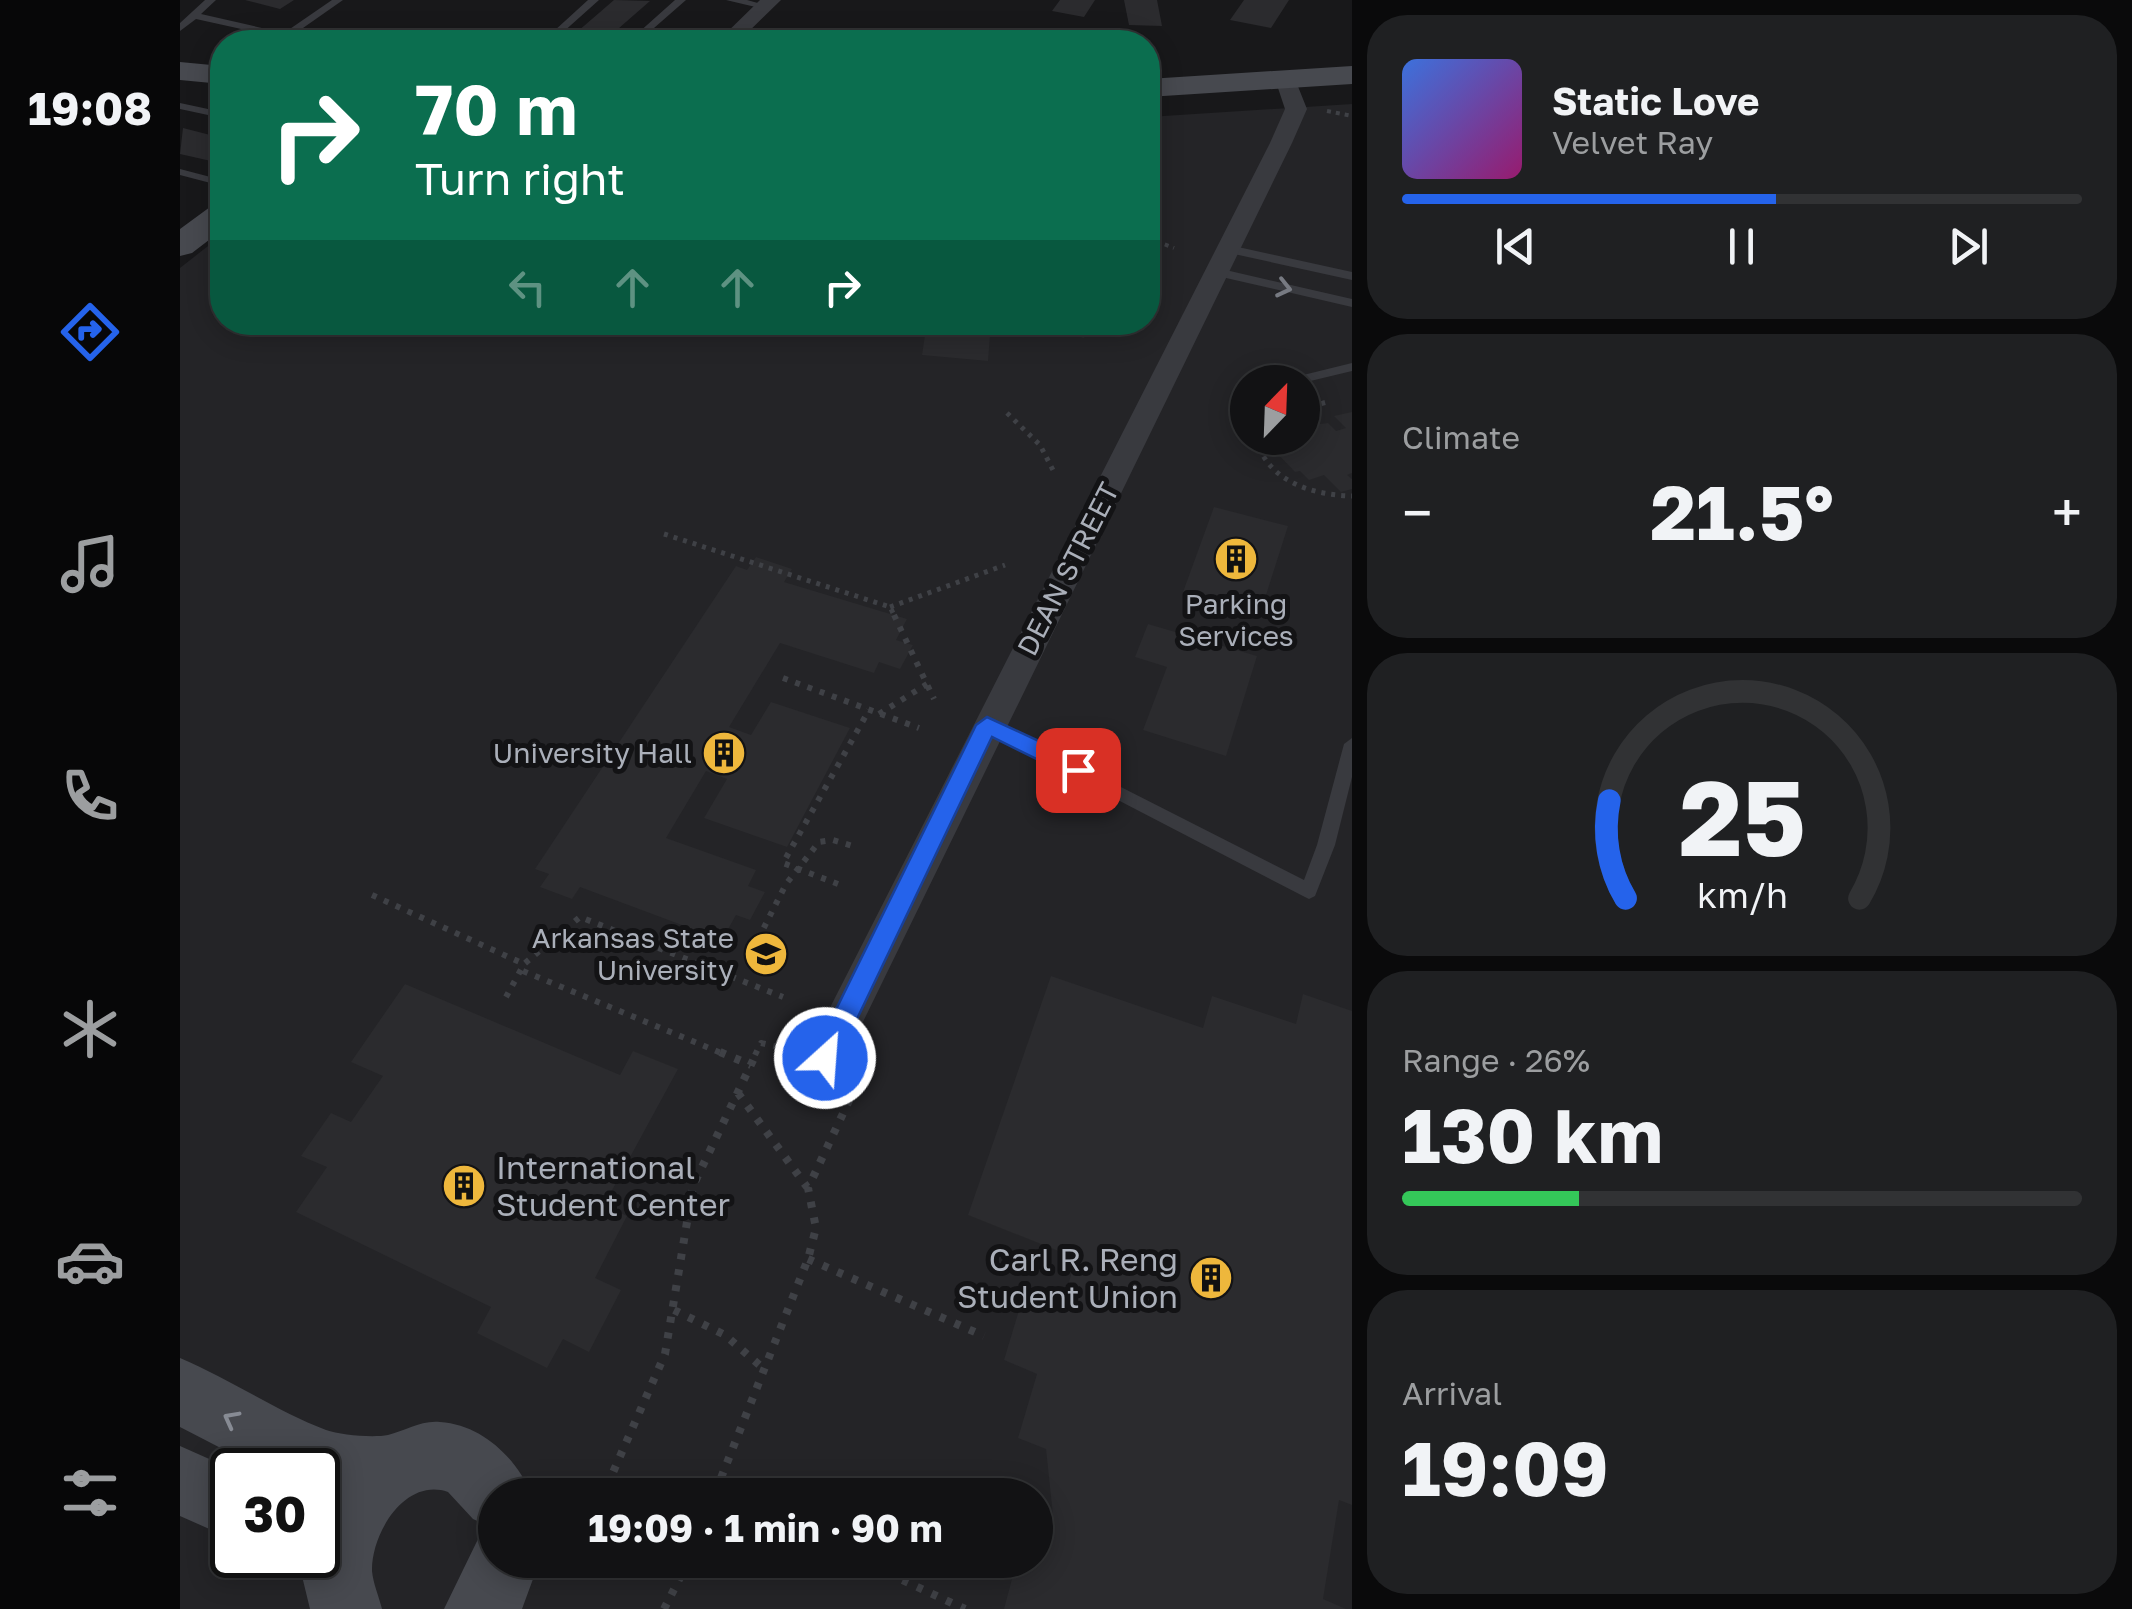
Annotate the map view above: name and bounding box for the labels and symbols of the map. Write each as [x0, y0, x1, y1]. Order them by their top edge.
one-way arrow [1275, 276, 1292, 297]
north arrow [1230, 365, 1320, 455]
street label: DEAN STREET [1010, 477, 1125, 661]
building icon: Parking Services [1213, 536, 1259, 582]
place label: Parking Services [1178, 587, 1294, 652]
pin [1036, 728, 1121, 813]
building icon: University Hall [701, 730, 747, 776]
place label: University Hall [493, 736, 692, 769]
place label: Arkansas State University [532, 921, 734, 986]
school or university icon: Arkansas State University [743, 931, 789, 977]
position arrow [773, 1006, 877, 1110]
place label: International Student Center [496, 1148, 730, 1223]
building icon: International Student Center [441, 1163, 487, 1209]
place label: Carl R. Reng Student Union [957, 1240, 1178, 1315]
building icon: Carl R. Reng Student Union [1188, 1255, 1234, 1301]
one-way arrow [224, 1412, 242, 1431]
speed limit sign: 30 [210, 1448, 340, 1578]

